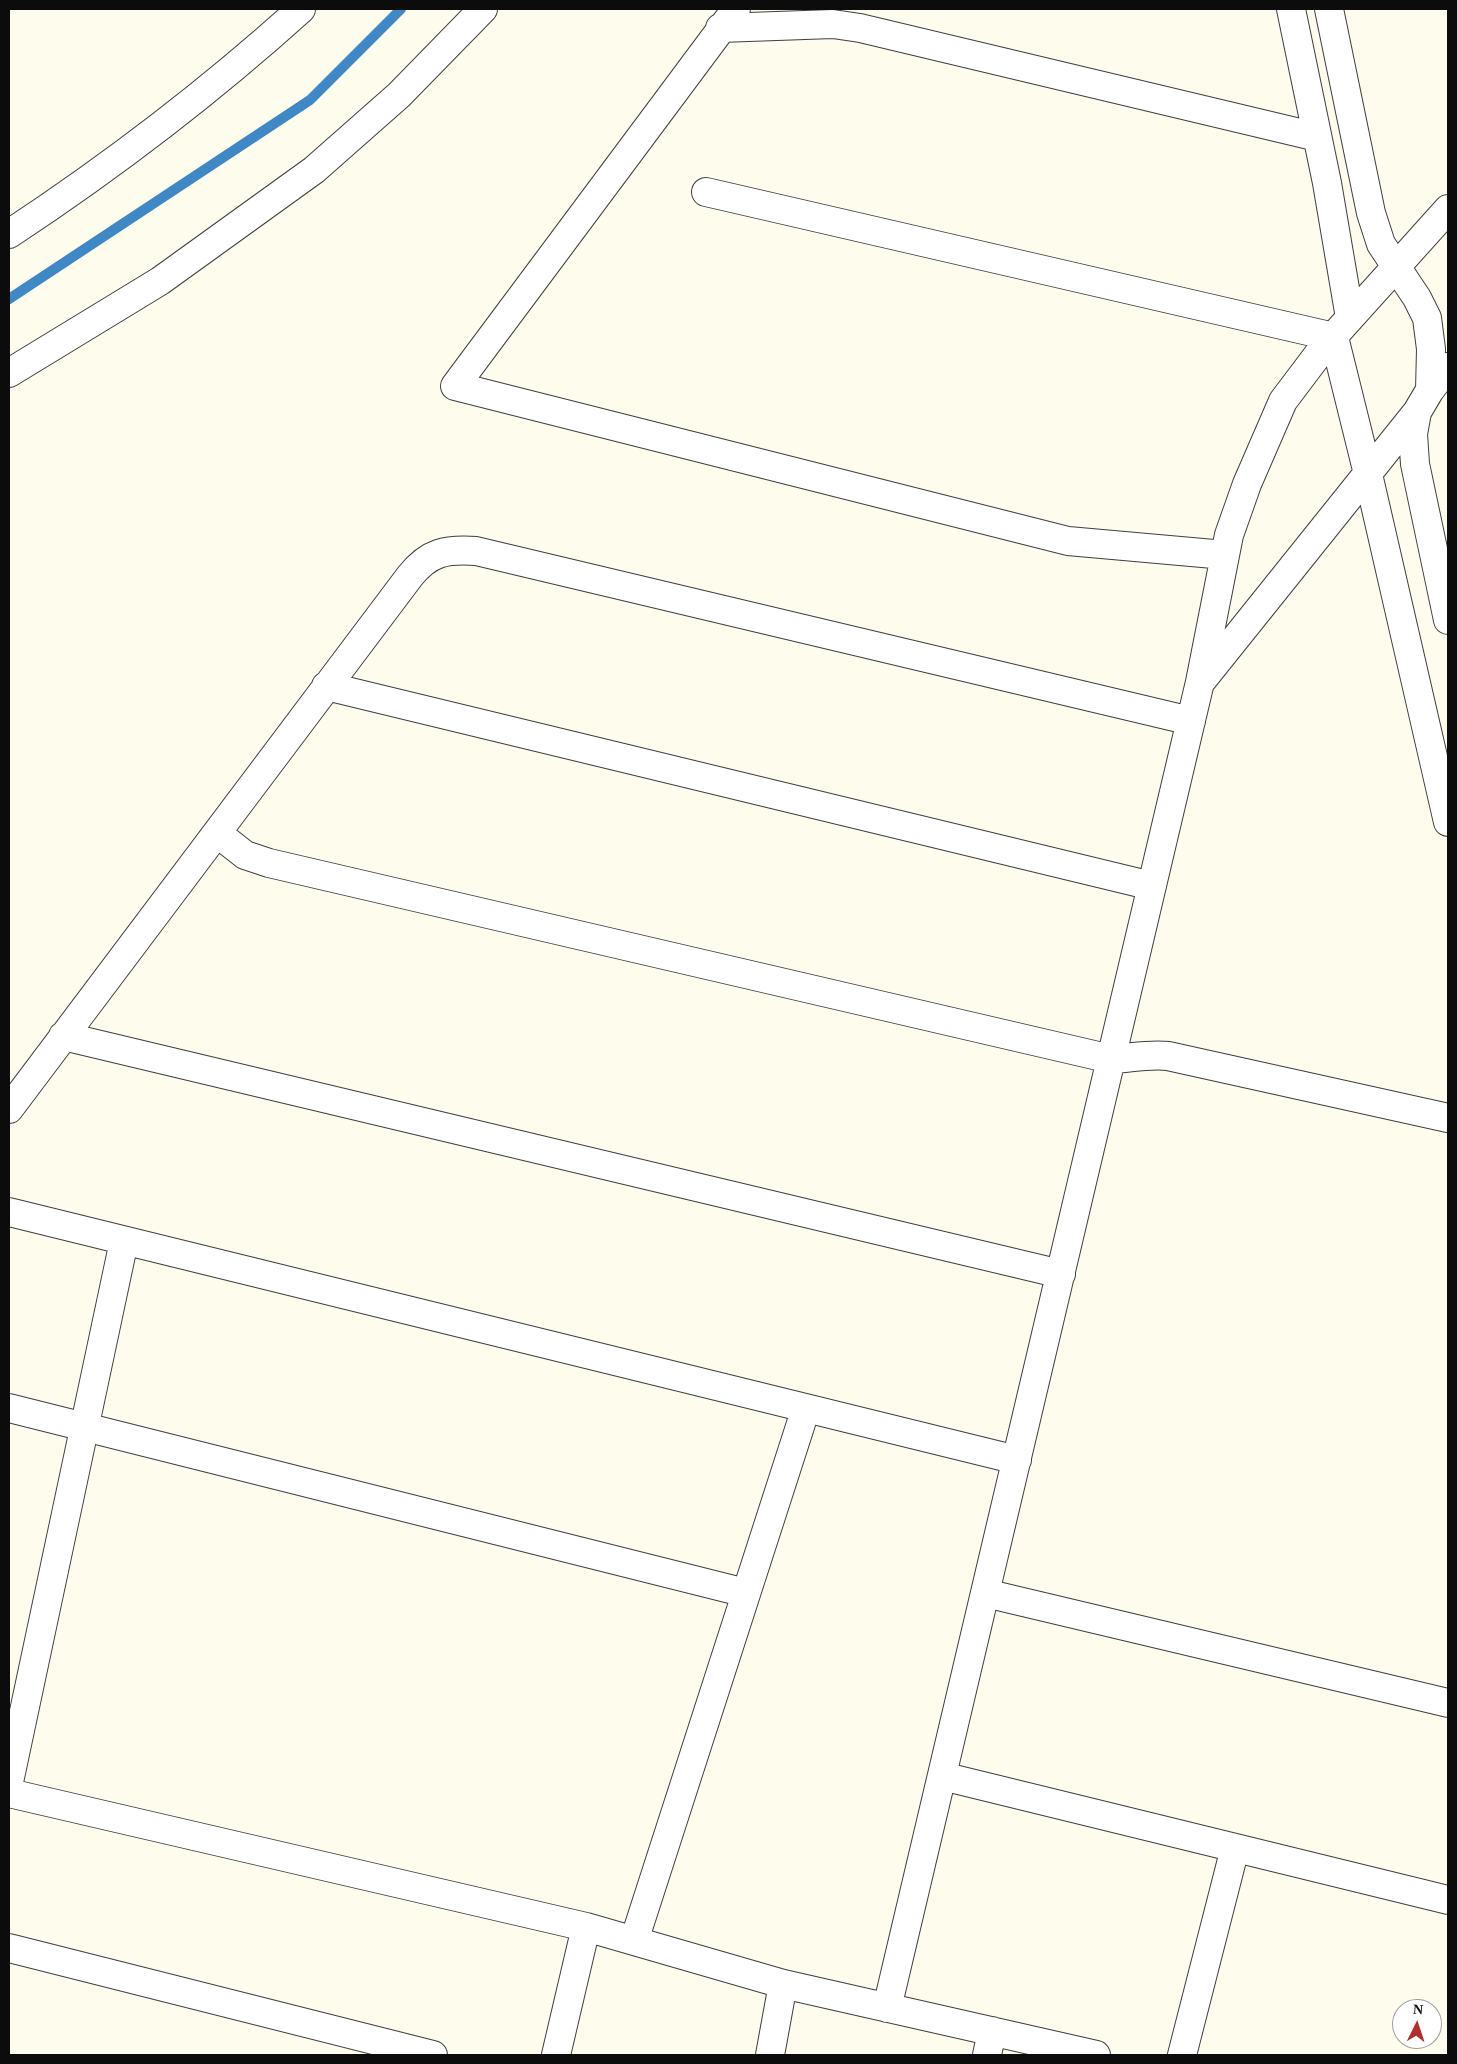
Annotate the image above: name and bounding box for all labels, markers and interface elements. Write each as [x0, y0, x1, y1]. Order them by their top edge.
north arrow [1392, 1999, 1442, 2049]
text: N [1412, 2002, 1424, 2017]

